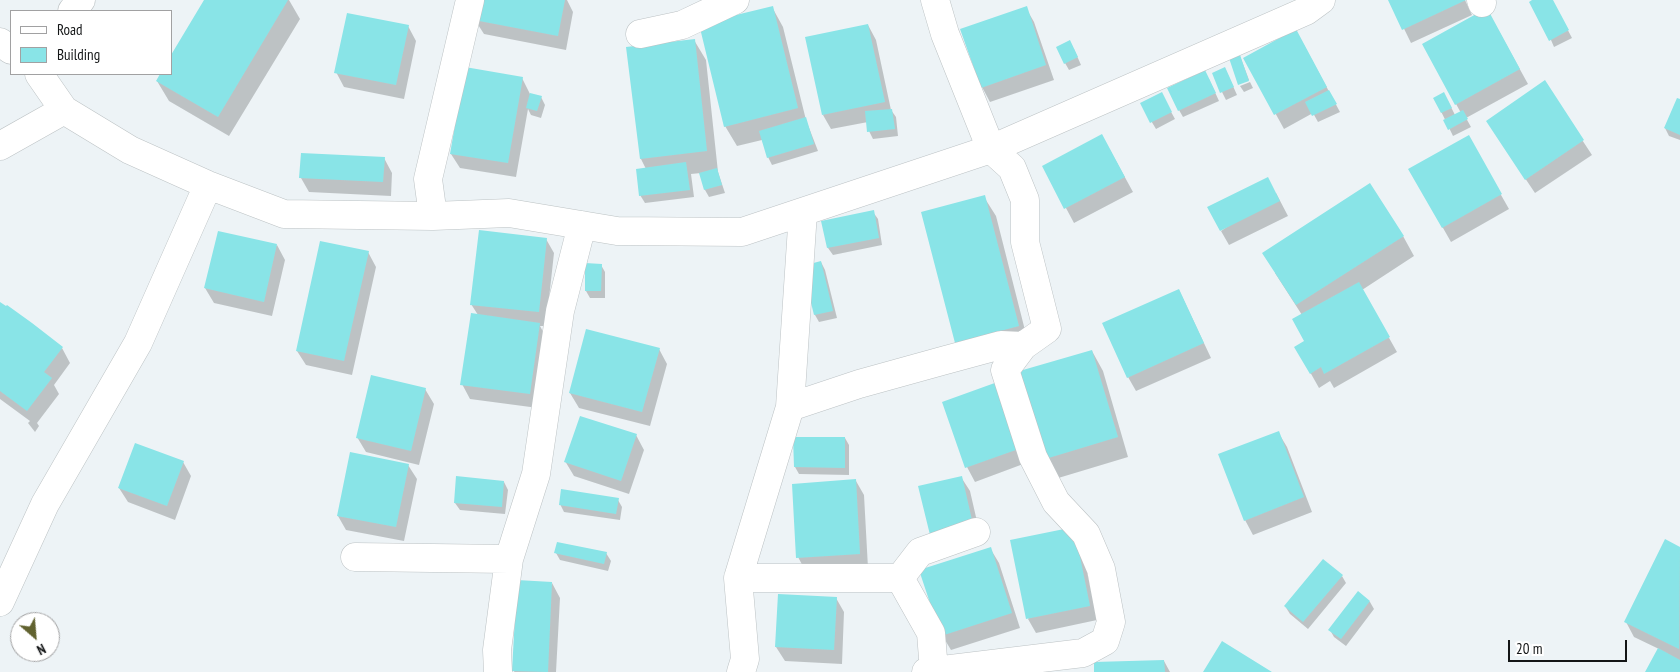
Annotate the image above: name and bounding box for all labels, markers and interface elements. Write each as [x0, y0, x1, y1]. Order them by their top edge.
legend [10, 10, 172, 75]
text: Road [57, 20, 83, 39]
text: Building [57, 45, 100, 64]
north arrow [10, 612, 60, 662]
scale bar [1510, 630, 1629, 662]
text: 20 m [1516, 639, 1542, 658]
text: N [34, 640, 49, 659]

